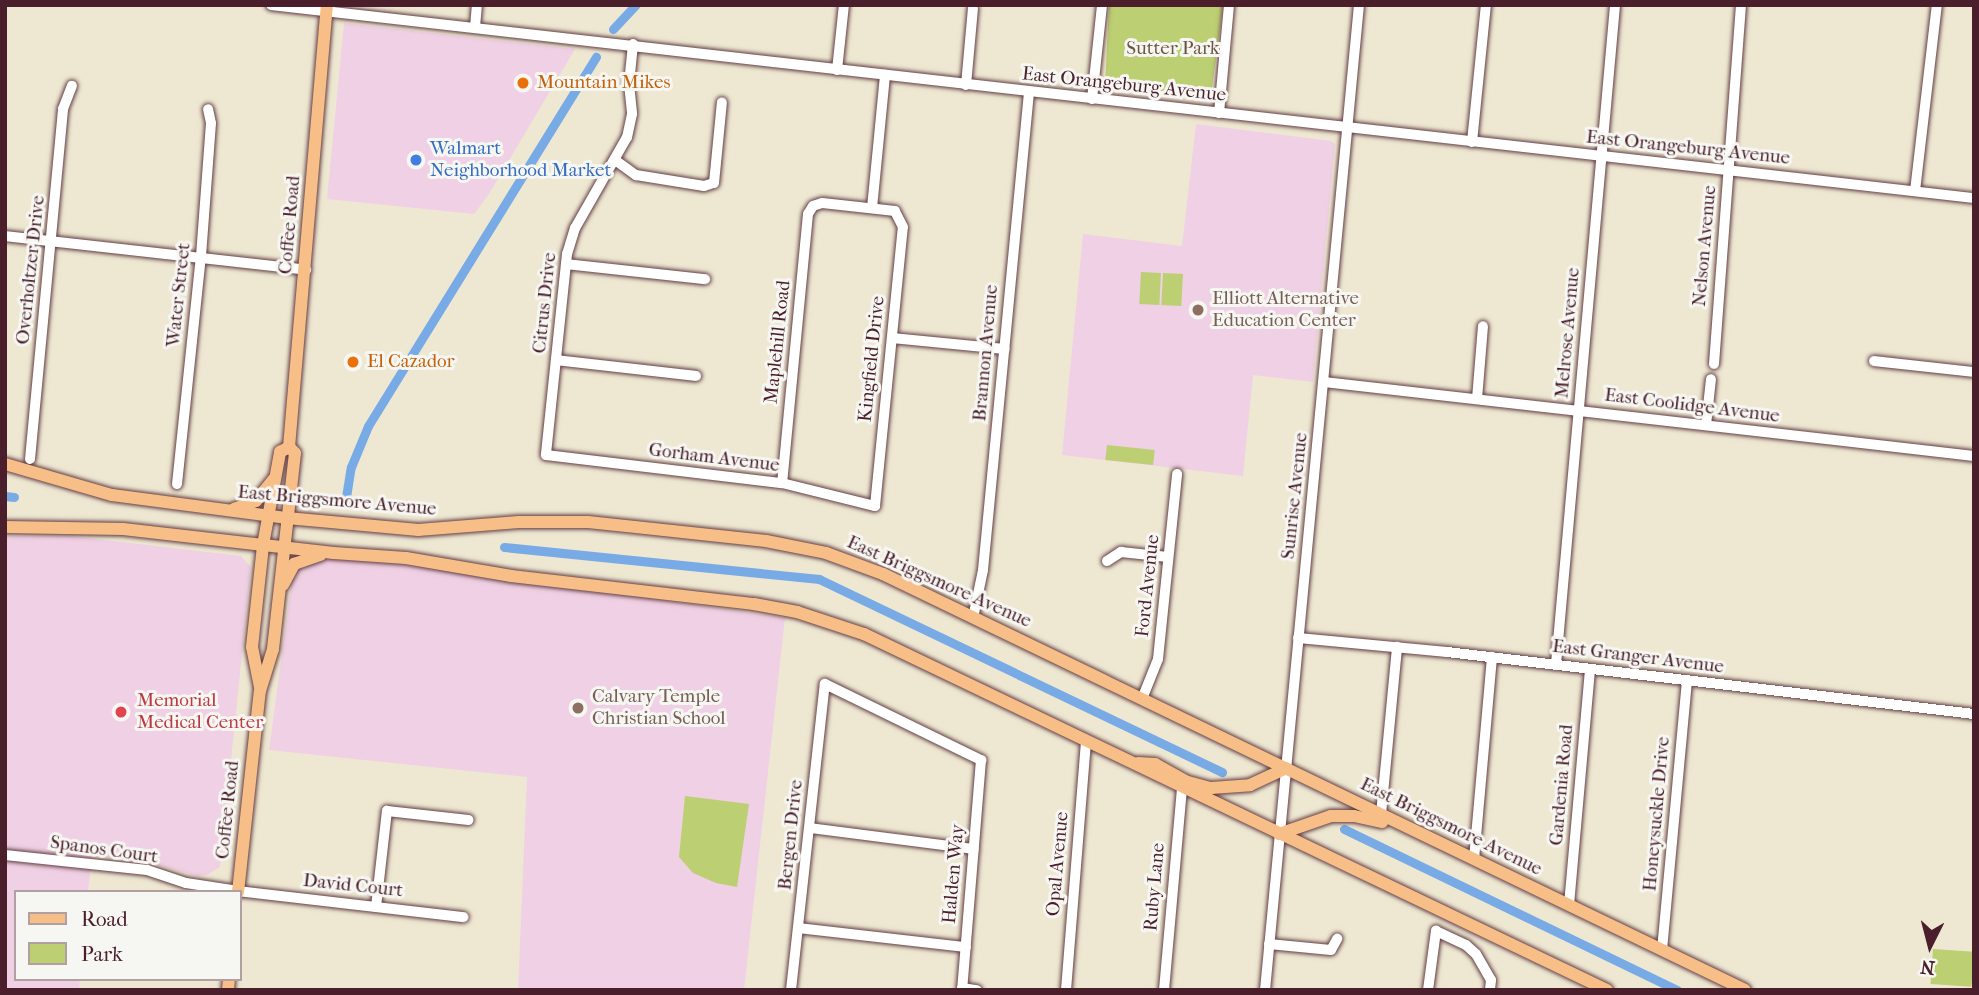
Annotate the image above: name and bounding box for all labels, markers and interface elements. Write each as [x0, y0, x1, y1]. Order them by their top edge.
park label: Sutter Park [1126, 38, 1220, 60]
street label: East Orangeburg Avenue [1021, 63, 1227, 107]
place label: Mountain Mikes [537, 72, 670, 94]
marker: Mountain Mikes [515, 75, 531, 91]
street label: East Orangeburg Avenue [1585, 126, 1791, 170]
place label: Walmart Neighborhood Market [430, 138, 611, 182]
marker: Walmart Neighborhood Market [408, 152, 424, 168]
street label: Coffee Road [274, 175, 306, 275]
street label: Nelson Avenue [1688, 184, 1722, 308]
street label: Overholtzer Drive [12, 194, 50, 346]
street label: Water Street [162, 242, 196, 348]
street label: Citrus Drive [528, 251, 562, 355]
street label: Melrose Avenue [1551, 267, 1585, 399]
street label: Maplehill Road [760, 279, 796, 405]
street label: Brannon Avenue [969, 284, 1003, 422]
place label: Elliott Alternative Education Center [1212, 288, 1359, 332]
street label: Kingfield Drive [854, 295, 890, 423]
marker: Elliott Alternative Education Center [1190, 302, 1206, 318]
place label: El Cazador [367, 351, 455, 373]
marker: El Cazador [345, 354, 361, 370]
street label: East Coolidge Avenue [1603, 384, 1781, 428]
street label: Sunrise Avenue [1277, 432, 1313, 560]
street label: Gorham Avenue [647, 439, 781, 477]
street label: East Briggsmore Avenue [237, 481, 437, 521]
street label: East Briggsmore Avenue [843, 531, 1035, 633]
street label: Ford Avenue [1131, 533, 1165, 639]
street label: East Granger Avenue [1551, 635, 1725, 679]
place label: Calvary Temple Christian School [592, 686, 726, 730]
place label: Memorial Medical Center [137, 690, 263, 734]
marker: Calvary Temple Christian School [570, 700, 586, 716]
marker: Memorial Medical Center [111, 702, 131, 722]
street label: Gardenia Road [1545, 723, 1579, 847]
street label: Honeysuckle Drive [1639, 736, 1675, 892]
street label: Coffee Road [211, 760, 245, 860]
street label: East Briggsmore Avenue [1356, 773, 1546, 881]
street label: Bergen Drive [774, 779, 808, 891]
street label: Opal Avenue [1042, 811, 1074, 917]
street label: Halden Way [938, 823, 970, 925]
street label: Spanos Court [49, 831, 159, 869]
street label: Ruby Lane [1140, 842, 1170, 932]
street label: David Court [302, 869, 404, 903]
legend [14, 890, 242, 981]
text: Road [81, 907, 128, 931]
north arrow [1895, 911, 1965, 981]
text: Park [81, 942, 123, 966]
text: N [1919, 955, 1936, 979]

